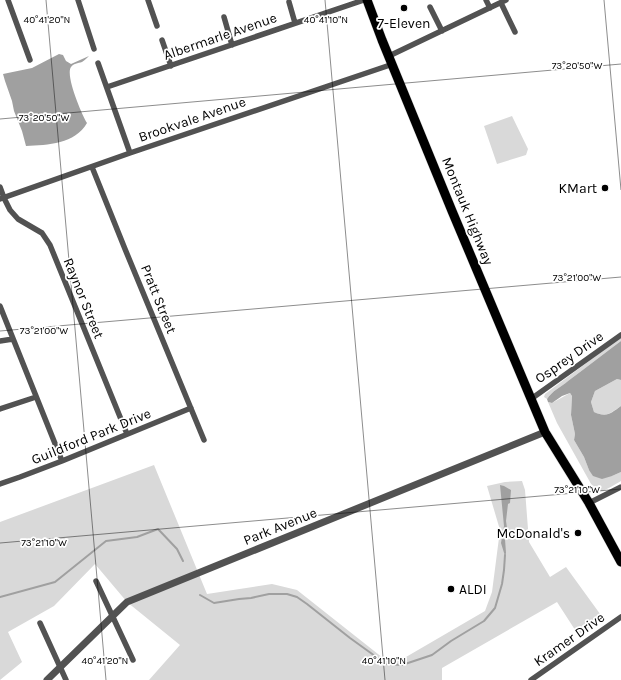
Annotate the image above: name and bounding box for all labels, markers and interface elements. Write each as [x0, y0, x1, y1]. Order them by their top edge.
marker: 7-Eleven [399, 3, 409, 13]
street label: Albermarle Avenue [161, 9, 279, 64]
text: 40°41'20"N [24, 14, 70, 26]
text: 40°41'10"N [304, 14, 348, 26]
place label: 7-Eleven [377, 15, 431, 32]
text: 73°20'50"W [552, 60, 602, 72]
street label: Brookvale Avenue [136, 93, 248, 146]
text: 73°20'50"W [19, 112, 69, 124]
street label: Montauk Highway [438, 155, 497, 268]
place label: KMart [559, 180, 597, 197]
marker: KMart [600, 183, 610, 193]
street label: Raynor Street [60, 255, 107, 341]
street label: Pratt Street [137, 262, 180, 336]
text: 73°21'00"W [553, 272, 601, 284]
text: 73°21'00"W [20, 325, 68, 337]
street label: Osprey Drive [532, 328, 607, 387]
street label: Guildford Park Drive [29, 405, 153, 468]
text: 73°21'10"W [554, 484, 600, 496]
street label: Park Avenue [241, 504, 319, 549]
place label: McDonald's [496, 525, 570, 542]
marker: McDonald's [573, 528, 583, 538]
text: 73°21'10"W [21, 537, 67, 549]
place label: ALDI [459, 581, 487, 598]
marker: ALDI [446, 584, 456, 594]
street label: Kramer Drive [531, 609, 608, 670]
text: 40°41'20"N [82, 655, 128, 667]
text: 40°41'10"N [362, 655, 406, 667]

